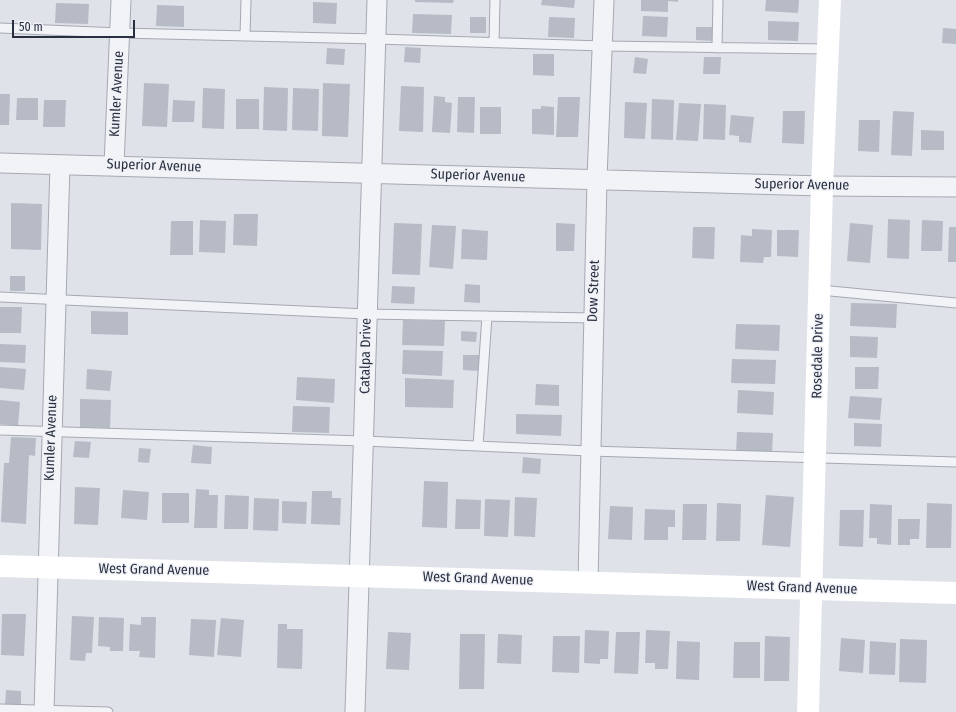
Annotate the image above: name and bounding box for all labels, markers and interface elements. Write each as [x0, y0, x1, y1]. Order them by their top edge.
scale bar [14, 12, 137, 38]
text: 50 m [19, 20, 43, 34]
street label: Kumler Avenue [106, 51, 128, 137]
street label: Superior Avenue [106, 156, 202, 176]
street label: Superior Avenue [430, 166, 526, 186]
street label: Superior Avenue [755, 176, 849, 194]
street label: Dow Street [585, 260, 603, 322]
street label: Rosedale Drive [809, 313, 827, 399]
street label: Catalpa Drive [357, 318, 375, 394]
street label: Kumler Avenue [41, 395, 61, 481]
street label: West Grand Avenue [99, 561, 209, 579]
street label: West Grand Avenue [422, 569, 534, 589]
street label: West Grand Avenue [746, 578, 858, 598]

